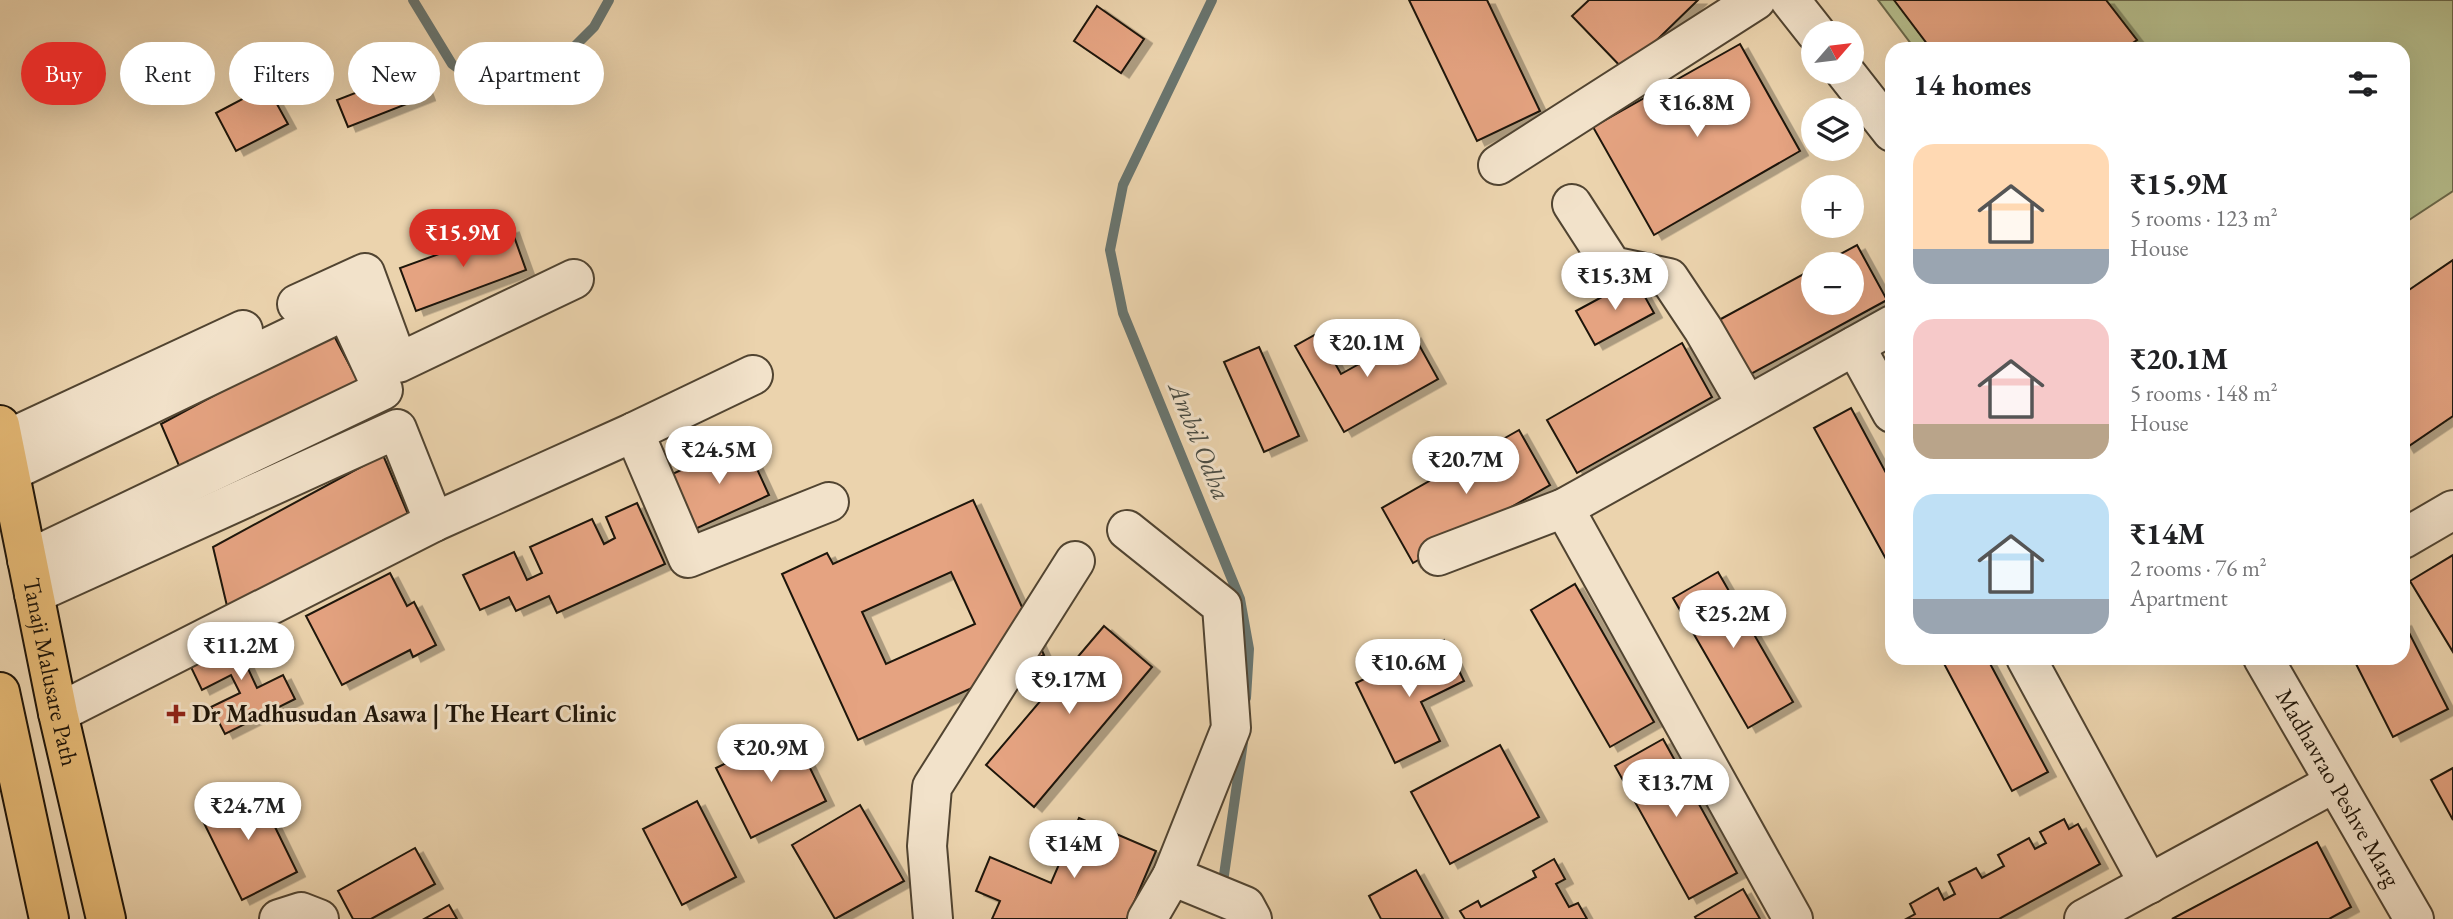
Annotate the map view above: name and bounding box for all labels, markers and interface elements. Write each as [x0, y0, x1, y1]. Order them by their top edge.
north arrow [1801, 21, 1864, 84]
map controls [1801, 21, 1864, 315]
chip: Buy [21, 42, 106, 105]
chip: Rent [120, 42, 215, 105]
chip: Filters [229, 42, 334, 105]
chip: New [348, 42, 440, 105]
chip: Apartment [454, 42, 604, 105]
text: 14 homes [1913, 65, 2031, 104]
icon: filters [2344, 65, 2382, 103]
pin: ₹16.8M [1640, 80, 1754, 139]
text: ₹16.8M [1659, 87, 1735, 117]
button: layers [1801, 98, 1864, 161]
text: ₹15.9M [2130, 164, 2228, 203]
icon: home [1969, 172, 2053, 256]
button: + [1801, 175, 1864, 238]
text: 5 rooms · 123 m² [2130, 203, 2278, 233]
pin: ₹15.9M [406, 210, 520, 269]
text: ₹15.9M [425, 217, 501, 247]
text: House [2130, 233, 2189, 263]
pin: ₹15.3M [1558, 252, 1672, 312]
button: − [1801, 252, 1864, 315]
text: ₹15.3M [1577, 260, 1653, 290]
pin: ₹20.1M [1310, 320, 1424, 379]
text: ₹20.1M [1329, 327, 1405, 357]
text: ₹20.1M [2130, 339, 2228, 378]
icon: home [1969, 347, 2053, 431]
water label: Ambil Odha [1160, 375, 1239, 505]
text: 5 rooms · 148 m² [2130, 378, 2278, 408]
text: House [2130, 408, 2189, 438]
pin: ₹24.5M [662, 426, 776, 486]
text: ₹24.5M [681, 434, 757, 464]
pin: ₹20.7M [1409, 436, 1523, 496]
text: ₹20.7M [1428, 444, 1504, 474]
text: ₹14M [2130, 514, 2205, 553]
icon: home [1969, 522, 2053, 606]
text: 2 rooms · 76 m² [2130, 553, 2267, 583]
street label: Tanaji Malusare Path [16, 575, 86, 769]
text: Apartment [2130, 583, 2228, 613]
pin: ₹25.2M [1676, 590, 1790, 650]
text: ₹25.2M [1695, 598, 1771, 628]
pin: ₹11.2M [184, 622, 298, 682]
text: ₹11.2M [203, 630, 279, 660]
pin: ₹10.6M [1352, 640, 1466, 699]
text: ₹10.6M [1371, 647, 1447, 677]
pin: ₹9.17M [1012, 656, 1126, 716]
text: ₹9.17M [1031, 664, 1107, 694]
street label: Madhavrao Peshve Marg [2269, 683, 2408, 893]
place label: Dr Madhusudan Asawa | The Heart Clinic [192, 698, 616, 730]
marker: Dr Madhusudan Asawa | The Heart Clinic [166, 704, 186, 724]
pin: ₹20.9M [714, 724, 828, 784]
text: ₹20.9M [733, 732, 809, 762]
pin: ₹13.7M [1619, 760, 1733, 819]
text: ₹13.7M [1638, 767, 1714, 797]
pin: ₹24.7M [191, 782, 305, 842]
text: ₹24.7M [210, 790, 286, 820]
pin: ₹14M [1033, 820, 1115, 880]
text: ₹14M [1045, 828, 1103, 858]

